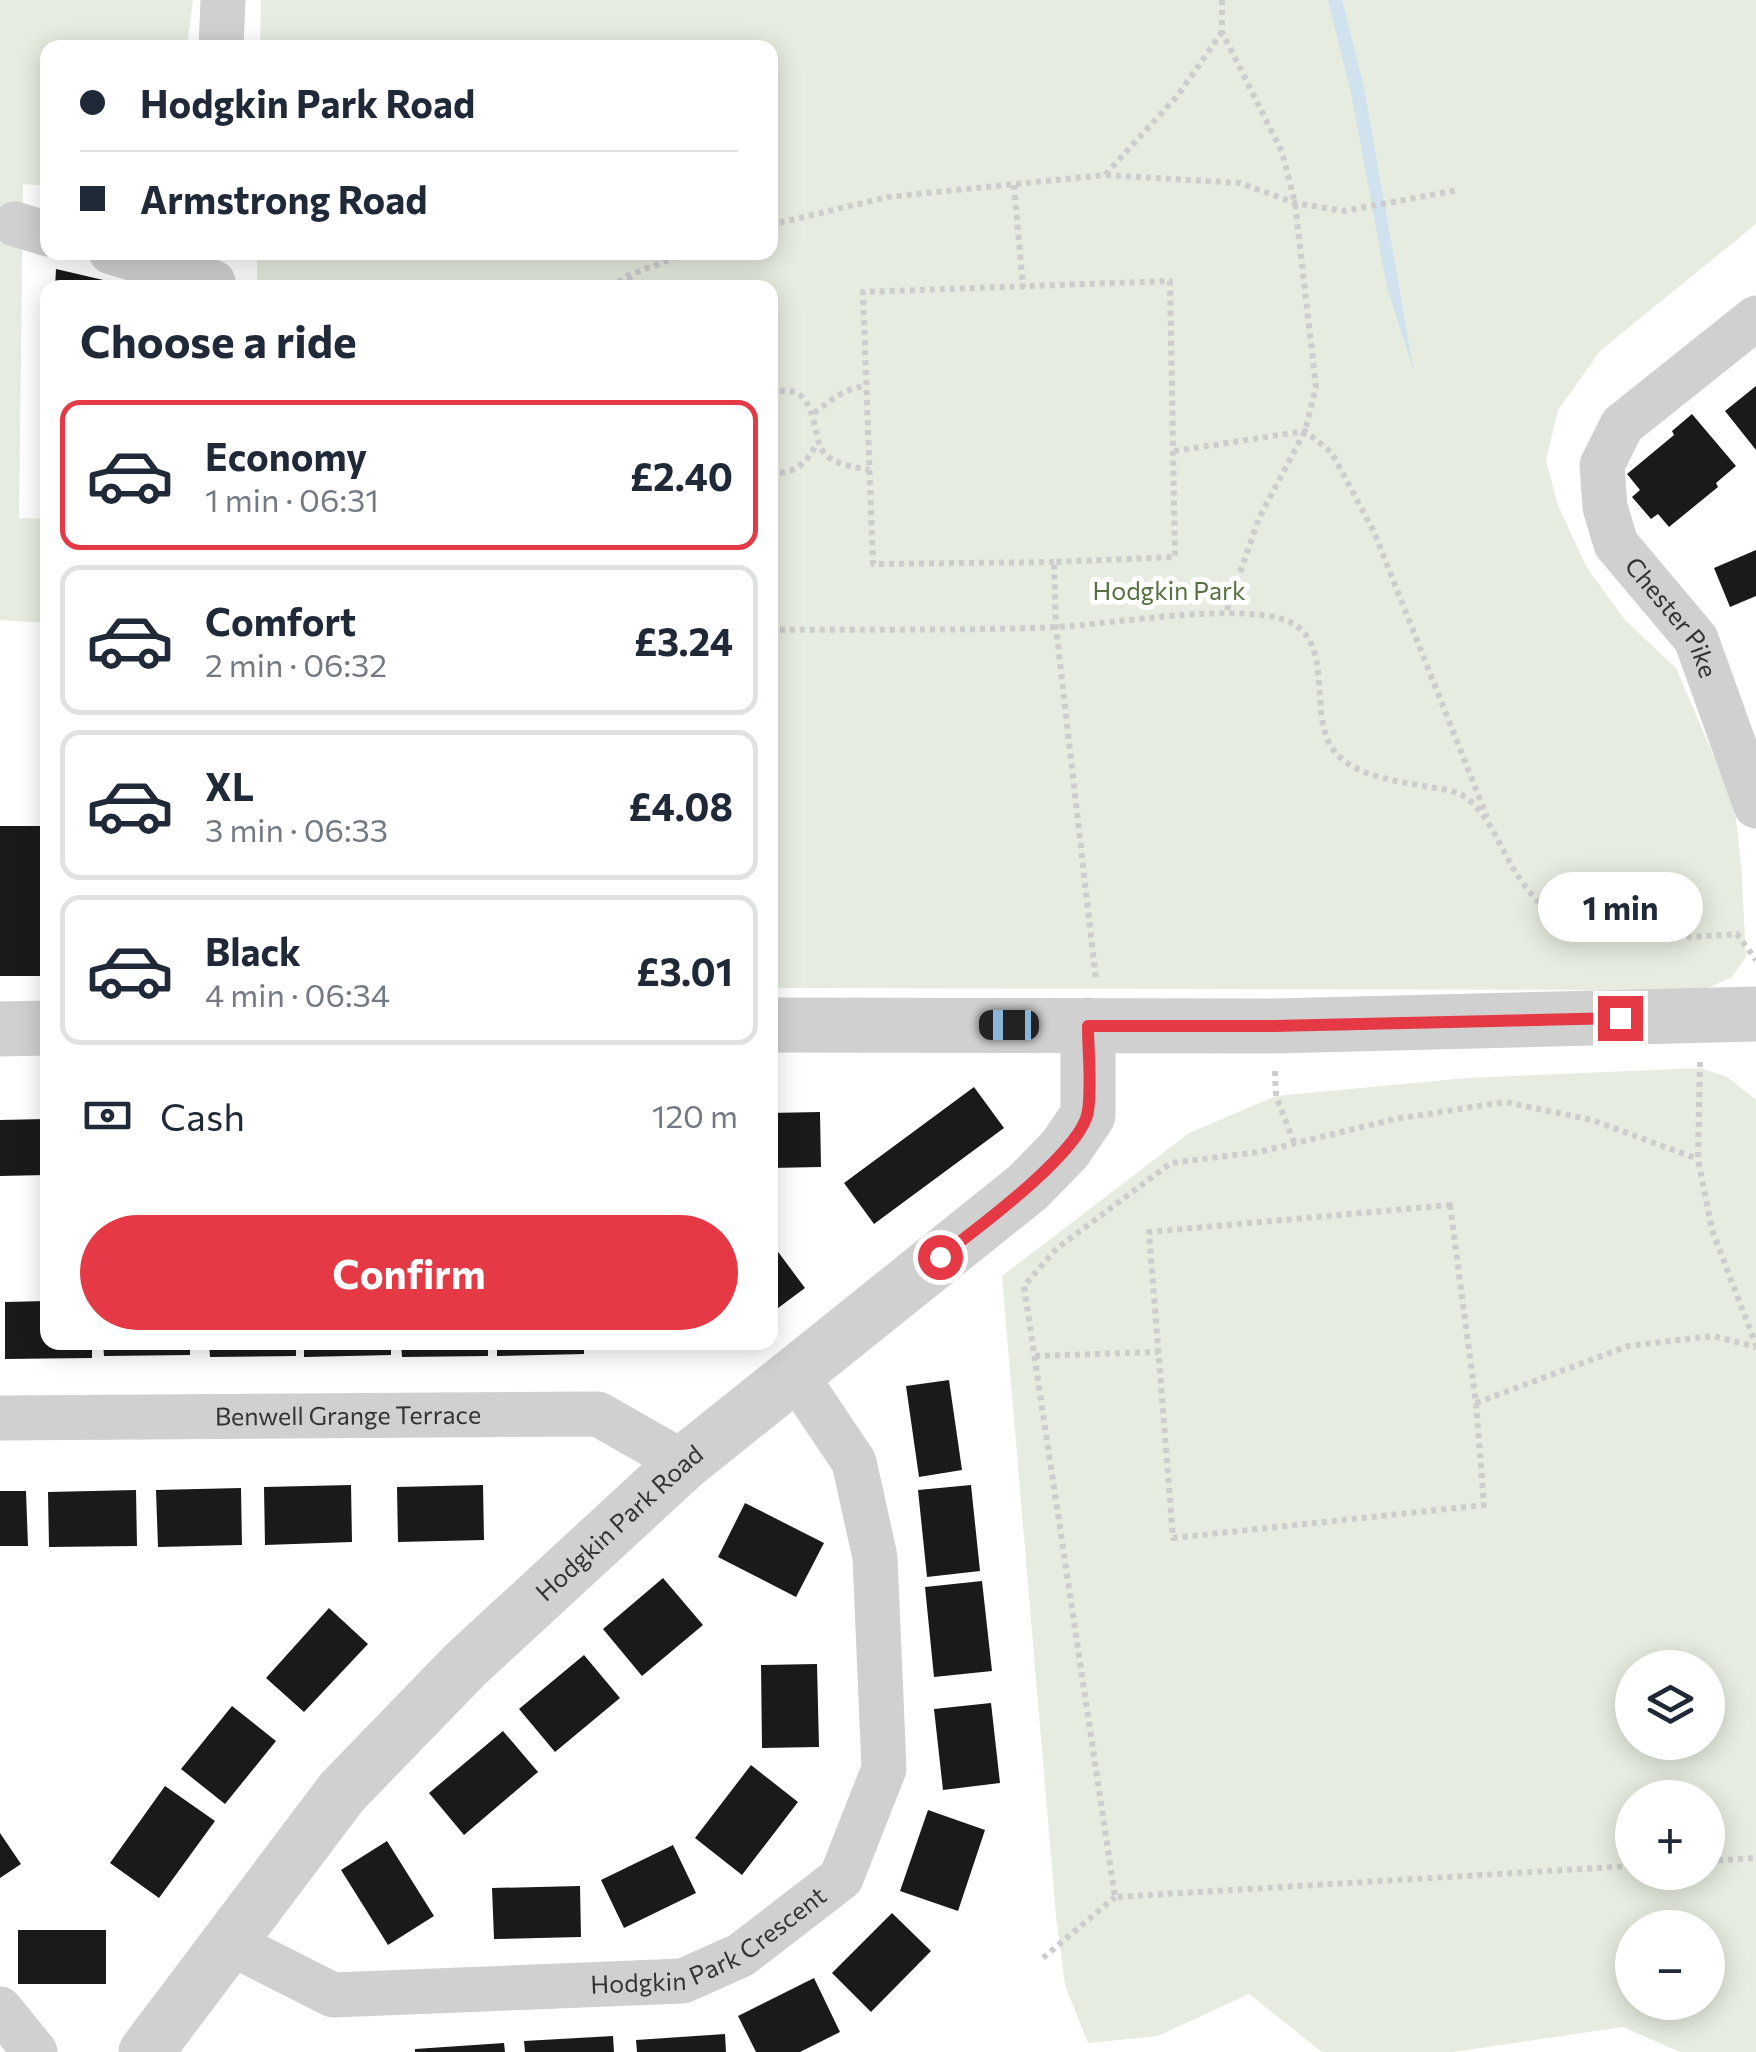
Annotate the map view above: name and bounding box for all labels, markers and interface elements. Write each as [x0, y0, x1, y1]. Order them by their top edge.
text: Hodgkin Park Road [140, 79, 475, 126]
text: Armstrong Road [140, 175, 428, 222]
text: Choose a ride [80, 312, 357, 367]
icon: car [85, 430, 175, 520]
text: Economy [205, 432, 367, 479]
text: £2.40 [630, 452, 733, 499]
text: 1 min · 06:31 [205, 479, 379, 519]
street label: Chester Pike [1619, 550, 1725, 681]
park label: Hodgkin Park [1092, 575, 1246, 605]
icon: car [85, 595, 175, 685]
text: Comfort [205, 597, 356, 644]
text: £3.24 [634, 617, 733, 664]
text: 2 min · 06:32 [205, 644, 387, 684]
icon: car [85, 760, 175, 850]
text: XL [205, 762, 254, 809]
text: £4.08 [629, 782, 733, 829]
text: 3 min · 06:33 [205, 809, 388, 849]
callout: 1 min [1538, 873, 1702, 943]
text: 1 min [1583, 887, 1658, 927]
icon: car [85, 925, 175, 1015]
text: Black [205, 927, 301, 974]
text: £3.01 [636, 947, 733, 994]
text: 4 min · 06:34 [205, 974, 390, 1014]
route end [1598, 996, 1643, 1041]
car [979, 1010, 1039, 1040]
icon: cash [80, 1088, 135, 1143]
text: Cash [160, 1092, 245, 1139]
text: 120 m [652, 1095, 738, 1135]
button: Confirm [80, 1215, 738, 1330]
route start [918, 1235, 963, 1280]
street label: Benwell Grange Terrace [215, 1399, 481, 1431]
street label: Hodgkin Park Road [529, 1438, 708, 1607]
map controls [1615, 1650, 1725, 2020]
button: layers [1615, 1650, 1725, 1760]
button: + [1615, 1780, 1725, 1890]
street label: Hodgkin Park Crescent [590, 1879, 831, 1999]
button: − [1615, 1910, 1725, 2020]

